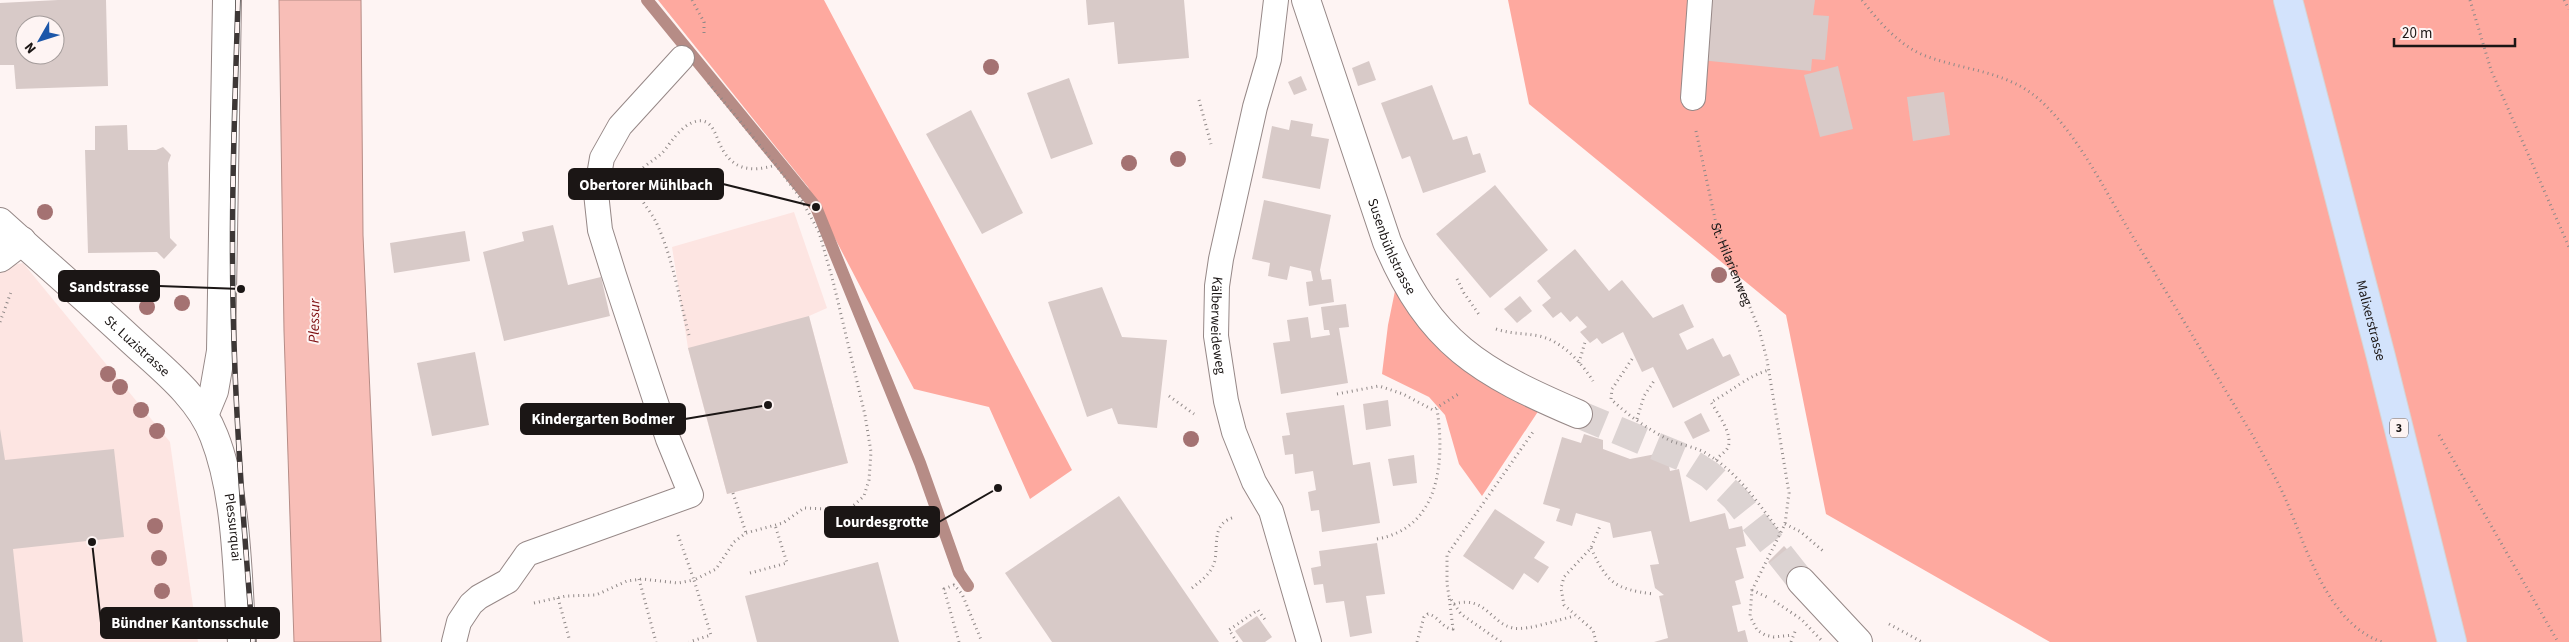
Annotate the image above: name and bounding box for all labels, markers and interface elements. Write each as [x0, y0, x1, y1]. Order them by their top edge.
north arrow [15, 15, 65, 65]
scale bar [2394, 15, 2515, 47]
text: 20 m [2402, 23, 2432, 44]
text: N [20, 38, 41, 57]
callout: Obertorer Mühlbach [569, 169, 723, 199]
text: Obertorer Mühlbach [579, 175, 713, 196]
street label: Susenbühlstrasse [1362, 196, 1421, 299]
street label: St. Hilarienweg [1705, 221, 1757, 309]
callout: Sandstrasse [59, 271, 159, 301]
street label: Kälberweideweg [1205, 275, 1231, 376]
text: Sandstrasse [69, 277, 149, 298]
street label: Malixerstrasse [2350, 278, 2391, 363]
water label: Plessur [304, 298, 325, 343]
street label: St. Luzistrasse [100, 311, 174, 382]
callout: Kindergarten Bodmer [521, 404, 685, 434]
text: Kindergarten Bodmer [531, 409, 675, 430]
road number: 3 [2390, 418, 2408, 438]
street label: Plessurquai [219, 492, 246, 562]
callout: Lourdesgrotte [825, 507, 939, 537]
text: Lourdesgrotte [835, 512, 929, 533]
callout: Bündner Kantonsschule [101, 608, 279, 638]
text: Bündner Kantonsschule [111, 613, 269, 634]

